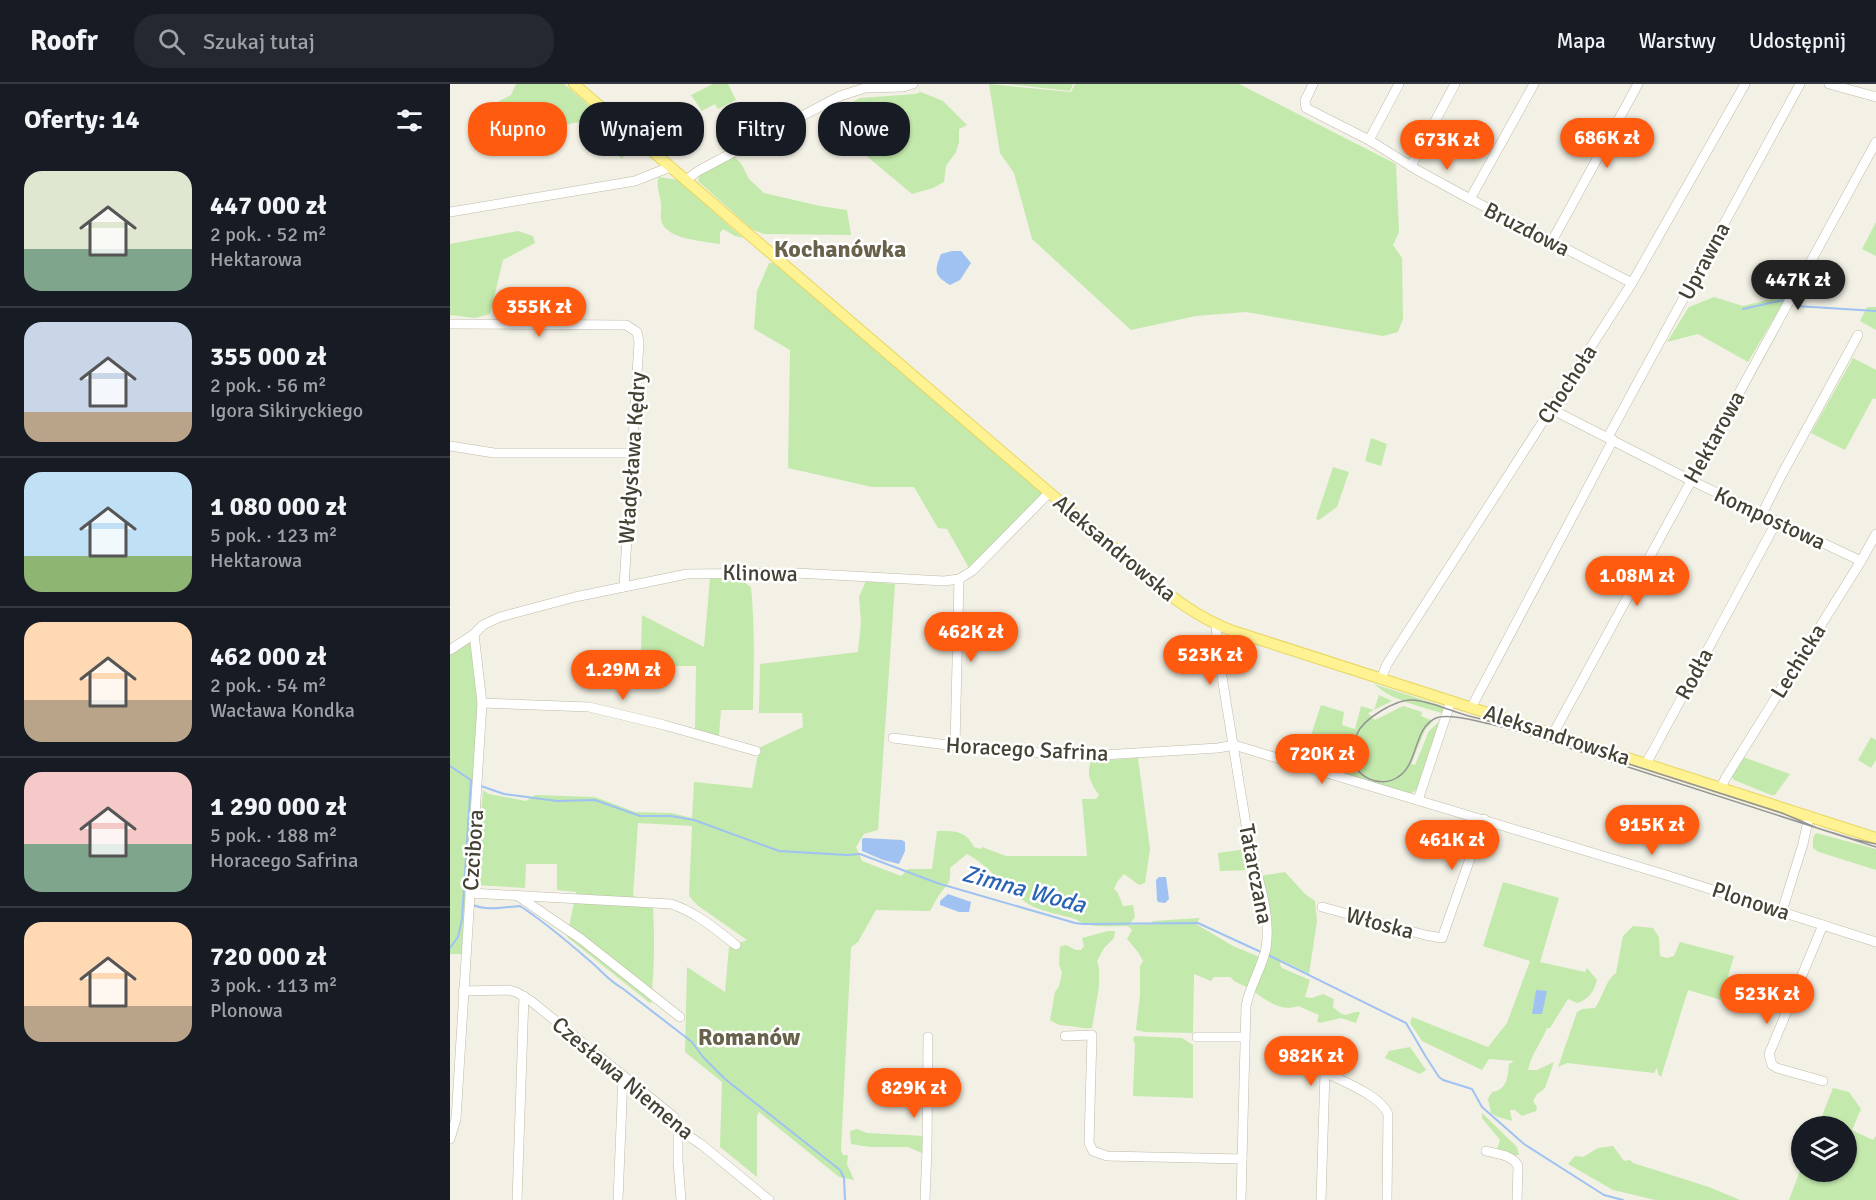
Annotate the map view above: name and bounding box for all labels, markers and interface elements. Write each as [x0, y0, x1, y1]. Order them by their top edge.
search box [134, 14, 554, 68]
text: Roofr [30, 24, 98, 58]
icon: search [155, 25, 188, 58]
text: Szukaj tutaj [203, 28, 315, 55]
text: Mapa [1556, 28, 1606, 54]
text: Warstwy [1639, 28, 1716, 54]
text: Udostępnij [1749, 28, 1846, 54]
chip: Kupno [468, 102, 567, 156]
chip: Wynajem [579, 102, 704, 156]
chip: Filtry [716, 102, 806, 156]
chip: Nowe [818, 102, 910, 156]
text: Oferty: 14 [24, 104, 139, 136]
icon: filters [393, 104, 426, 137]
pin: 686K zł [1552, 118, 1662, 169]
pin: 673K zł [1392, 120, 1502, 171]
text: 686K zł [1574, 125, 1640, 150]
text: 673K zł [1414, 127, 1480, 152]
text: 447 000 zł [210, 190, 327, 222]
icon: home [72, 195, 144, 267]
street label: Bruzdowa [1480, 196, 1574, 262]
street label: Uprawna [1672, 217, 1736, 305]
text: 2 pok. · 52 m² [210, 222, 327, 247]
district label: Kochanówka [774, 234, 906, 264]
text: Hektarowa [210, 247, 302, 272]
pin: 447K zł [1743, 260, 1853, 311]
text: 447K zł [1765, 267, 1831, 292]
pin: 355K zł [484, 287, 594, 338]
text: 355K zł [506, 294, 572, 319]
street label: Chochoła [1531, 339, 1603, 429]
text: 355 000 zł [210, 341, 327, 373]
icon: home [72, 346, 144, 418]
street label: Władysława Kędry [613, 370, 652, 545]
text: 2 pok. · 56 m² [210, 373, 327, 398]
street label: Hektarowa [1678, 386, 1750, 488]
text: Igora Sikiryckiego [210, 398, 363, 423]
street label: Kompostowa [1710, 480, 1830, 556]
street label: Aleksandrowska [1048, 489, 1182, 607]
text: 1 080 000 zł [210, 491, 347, 523]
icon: home [72, 496, 144, 568]
text: 5 pok. · 123 m² [210, 523, 338, 548]
text: Hektarowa [210, 548, 302, 573]
pin: 1.08M zł [1575, 556, 1699, 607]
street label: Klinowa [722, 559, 798, 587]
text: 1.08M zł [1599, 563, 1675, 588]
pin: 462K zł [916, 612, 1026, 663]
text: 462K zł [938, 619, 1004, 644]
street label: Lechicka [1765, 619, 1831, 703]
pin: 523K zł [1155, 635, 1265, 686]
text: 462 000 zł [210, 641, 327, 673]
text: 523K zł [1177, 642, 1243, 667]
street label: Rodła [1669, 644, 1719, 704]
icon: home [72, 646, 144, 718]
pin: 1.29M zł [561, 650, 685, 701]
text: 1.29M zł [585, 657, 661, 682]
text: 2 pok. · 54 m² [210, 673, 327, 698]
text: Wacława Kondka [210, 698, 355, 723]
street label: Aleksandrowska [1480, 699, 1634, 771]
street label: Horacego Safrina [945, 731, 1109, 767]
pin: 720K zł [1267, 734, 1377, 785]
text: 720K zł [1289, 741, 1355, 766]
text: 1 290 000 zł [210, 791, 347, 823]
icon: home [72, 796, 144, 868]
pin: 915K zł [1597, 805, 1707, 856]
street label: Czcibora [457, 808, 489, 892]
text: 915K zł [1619, 812, 1685, 837]
pin: 461K zł [1397, 820, 1507, 871]
street label: Tatarczana [1233, 822, 1279, 926]
text: 5 pok. · 188 m² [210, 823, 338, 848]
text: 461K zł [1419, 827, 1485, 852]
text: Horacego Safrina [210, 848, 358, 873]
water label: Zimna Woda [959, 858, 1090, 920]
street label: Plonowa [1709, 876, 1793, 926]
street label: Włoska [1343, 901, 1417, 945]
text: 720 000 zł [210, 941, 327, 973]
icon: home [72, 946, 144, 1018]
text: 3 pok. · 113 m² [210, 973, 338, 998]
pin: 523K zł [1712, 974, 1822, 1025]
text: 523K zł [1734, 981, 1800, 1006]
text: Plonowa [210, 998, 283, 1023]
street label: Czesława Niemena [547, 1011, 699, 1145]
district label: Romanów [698, 1022, 801, 1052]
pin: 982K zł [1256, 1036, 1366, 1087]
text: 982K zł [1278, 1043, 1344, 1068]
pin: 829K zł [859, 1068, 969, 1119]
text: 829K zł [881, 1075, 947, 1100]
map controls [1791, 1116, 1857, 1182]
button: layers [1791, 1116, 1857, 1182]

